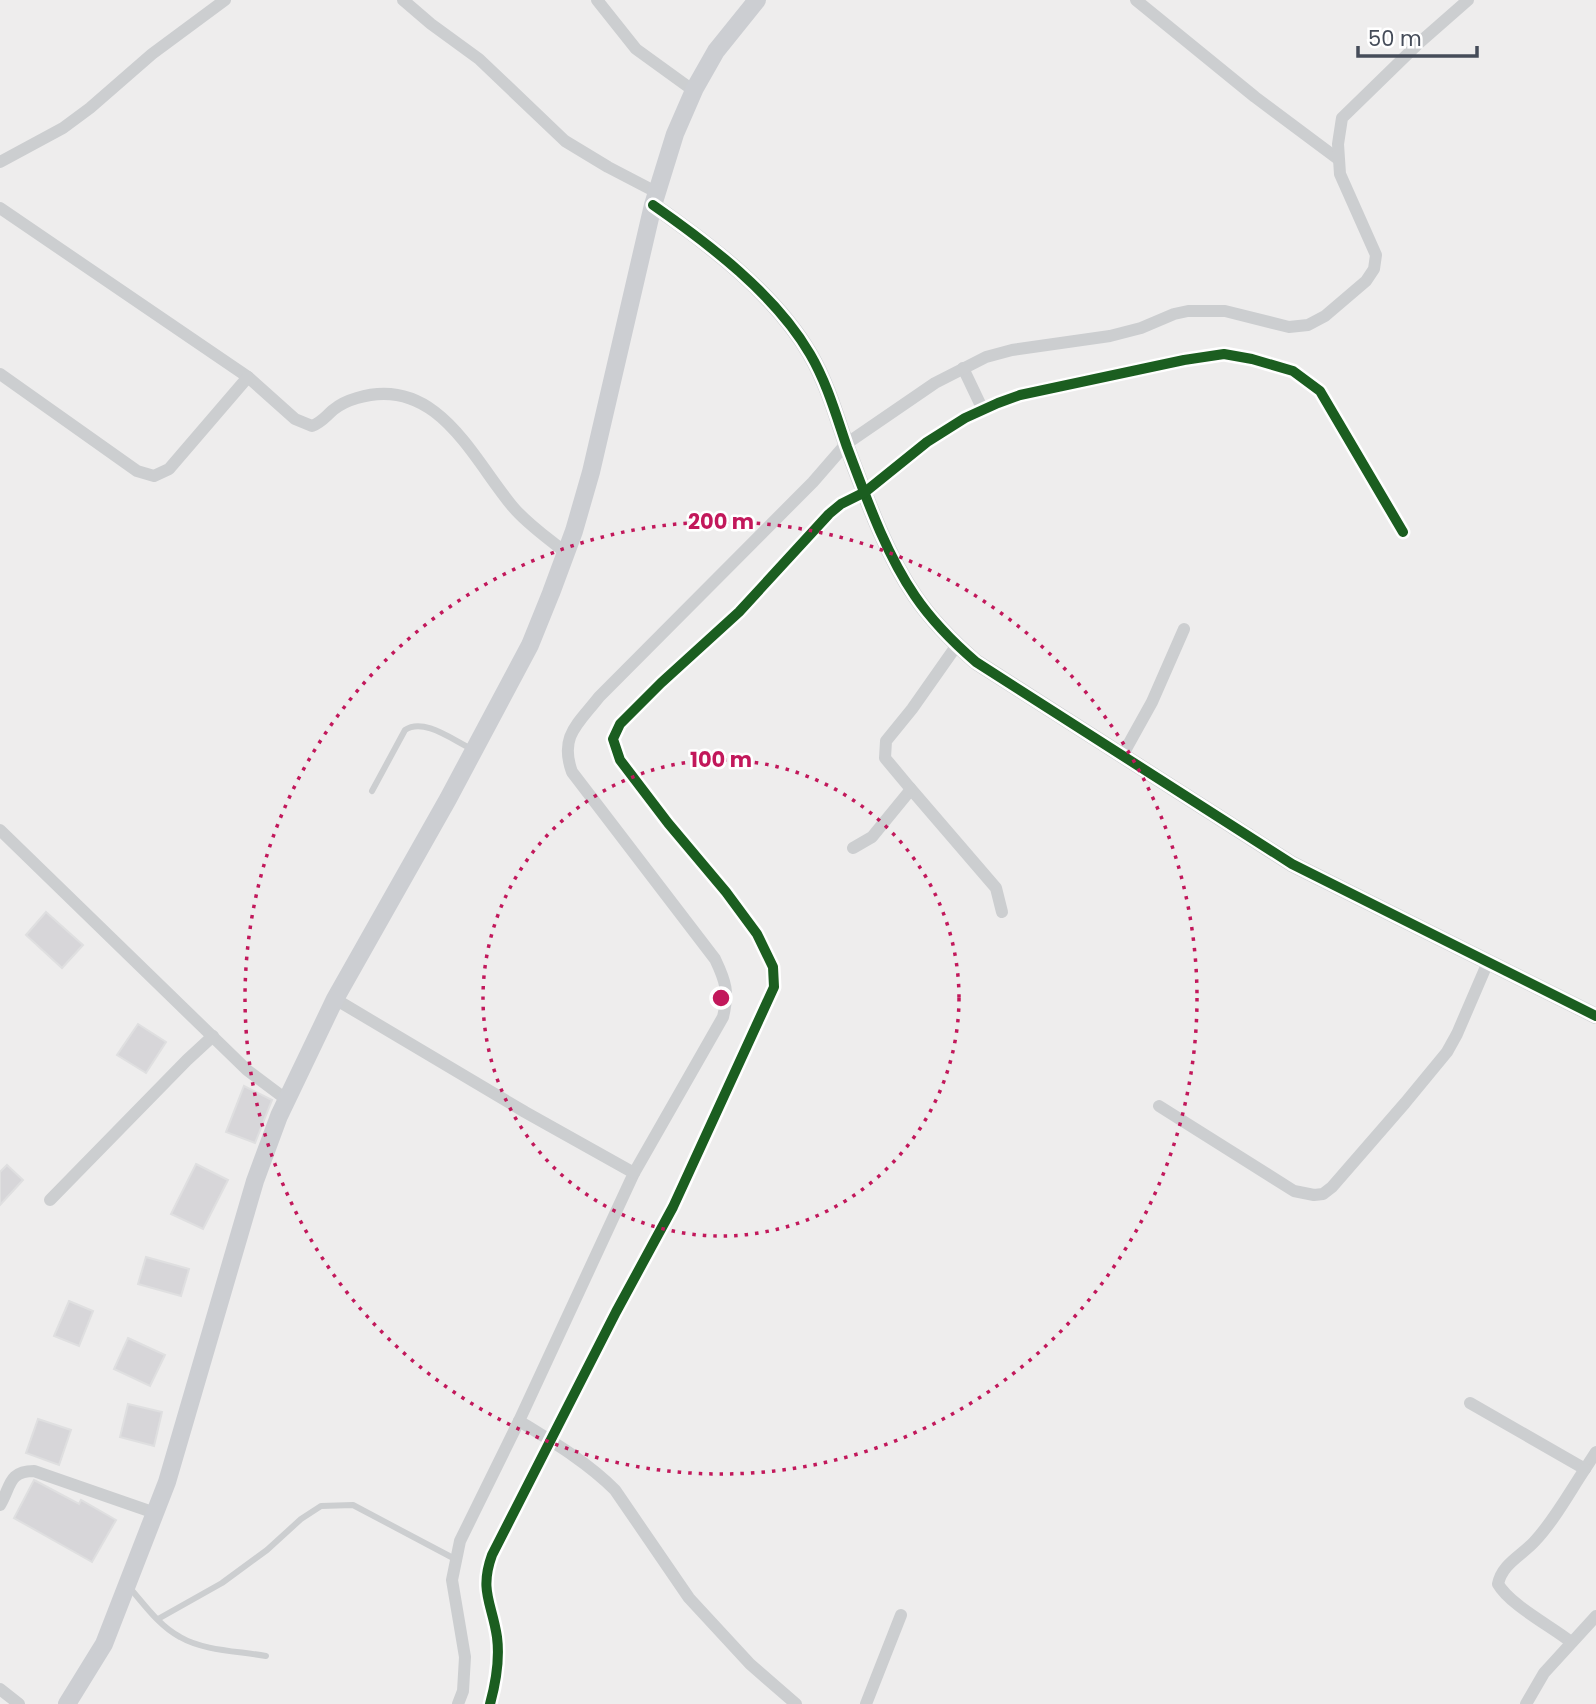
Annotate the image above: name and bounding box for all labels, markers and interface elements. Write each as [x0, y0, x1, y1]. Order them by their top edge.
scale bar [1358, 14, 1477, 58]
text: 50 m [1368, 24, 1422, 53]
text: 200 m [688, 507, 754, 536]
text: 100 m [690, 745, 752, 774]
centre of rings [709, 986, 733, 1010]

